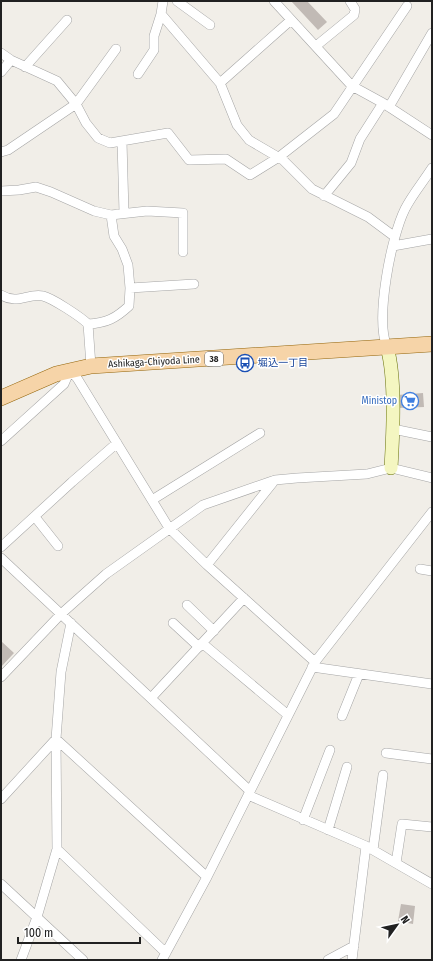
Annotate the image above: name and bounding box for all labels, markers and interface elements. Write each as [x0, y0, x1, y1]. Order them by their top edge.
road number: 38 [205, 352, 223, 366]
bus stop icon: 堀込一丁目 [235, 353, 255, 373]
street label: Ashikaga-Chiyoda Line [108, 354, 200, 370]
place label: 堀込一丁目 [258, 357, 308, 369]
supermarket icon: Ministop [400, 391, 420, 411]
place label: Ministop [362, 395, 397, 407]
north arrow [377, 905, 417, 945]
text: N [398, 914, 412, 926]
scale bar [18, 919, 140, 945]
text: 100 m [24, 926, 53, 940]

